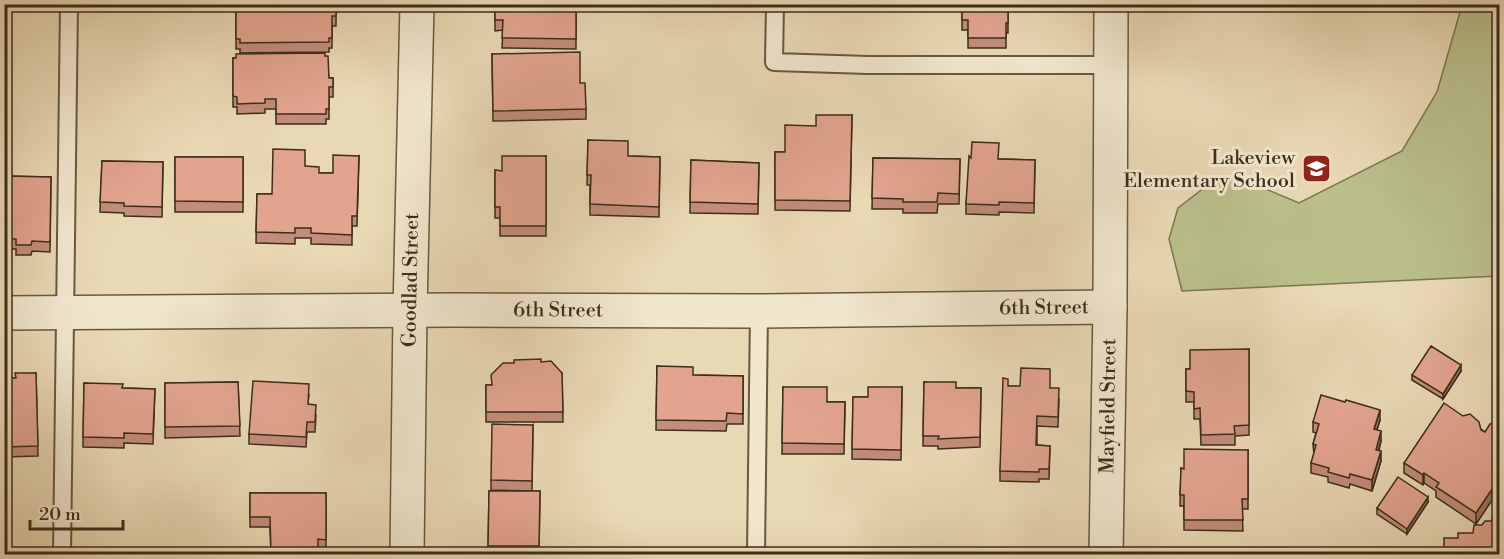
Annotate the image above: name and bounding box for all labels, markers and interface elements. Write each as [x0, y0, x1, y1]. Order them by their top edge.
place label: Lakeview Elementary School [1123, 146, 1296, 194]
school or university icon: Lakeview Elementary School [1300, 153, 1332, 185]
street label: Goodlad Street [397, 212, 425, 347]
street label: 6th Street [999, 295, 1089, 321]
street label: 6th Street [513, 298, 603, 323]
street label: Mayfield Street [1095, 338, 1122, 474]
scale bar [30, 493, 123, 531]
text: 20 m [39, 503, 81, 526]

